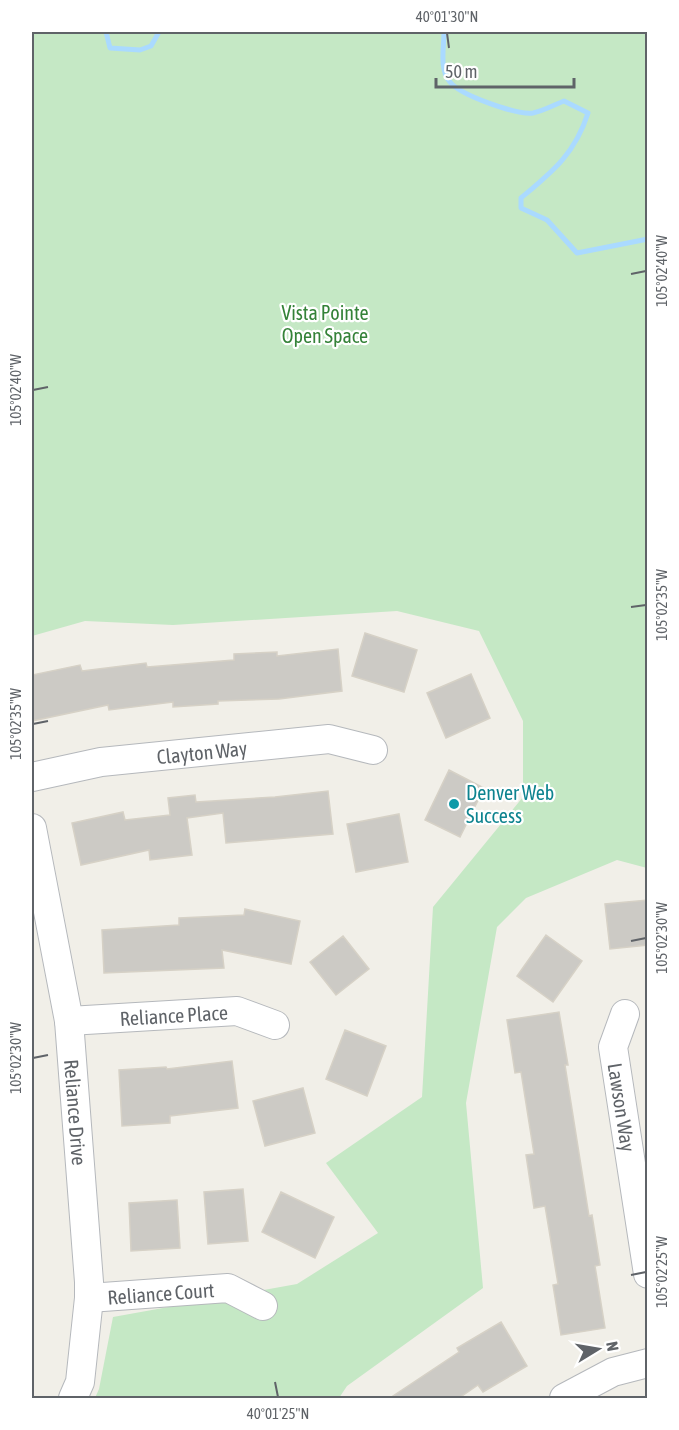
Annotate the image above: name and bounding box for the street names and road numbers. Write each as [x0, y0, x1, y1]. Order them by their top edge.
street label: Clayton Way [156, 736, 248, 768]
street label: Reliance Place [119, 1000, 229, 1029]
street label: Reliance Drive [60, 1058, 92, 1166]
street label: Lawson Way [604, 1061, 640, 1153]
street label: Reliance Court [107, 1278, 215, 1308]

